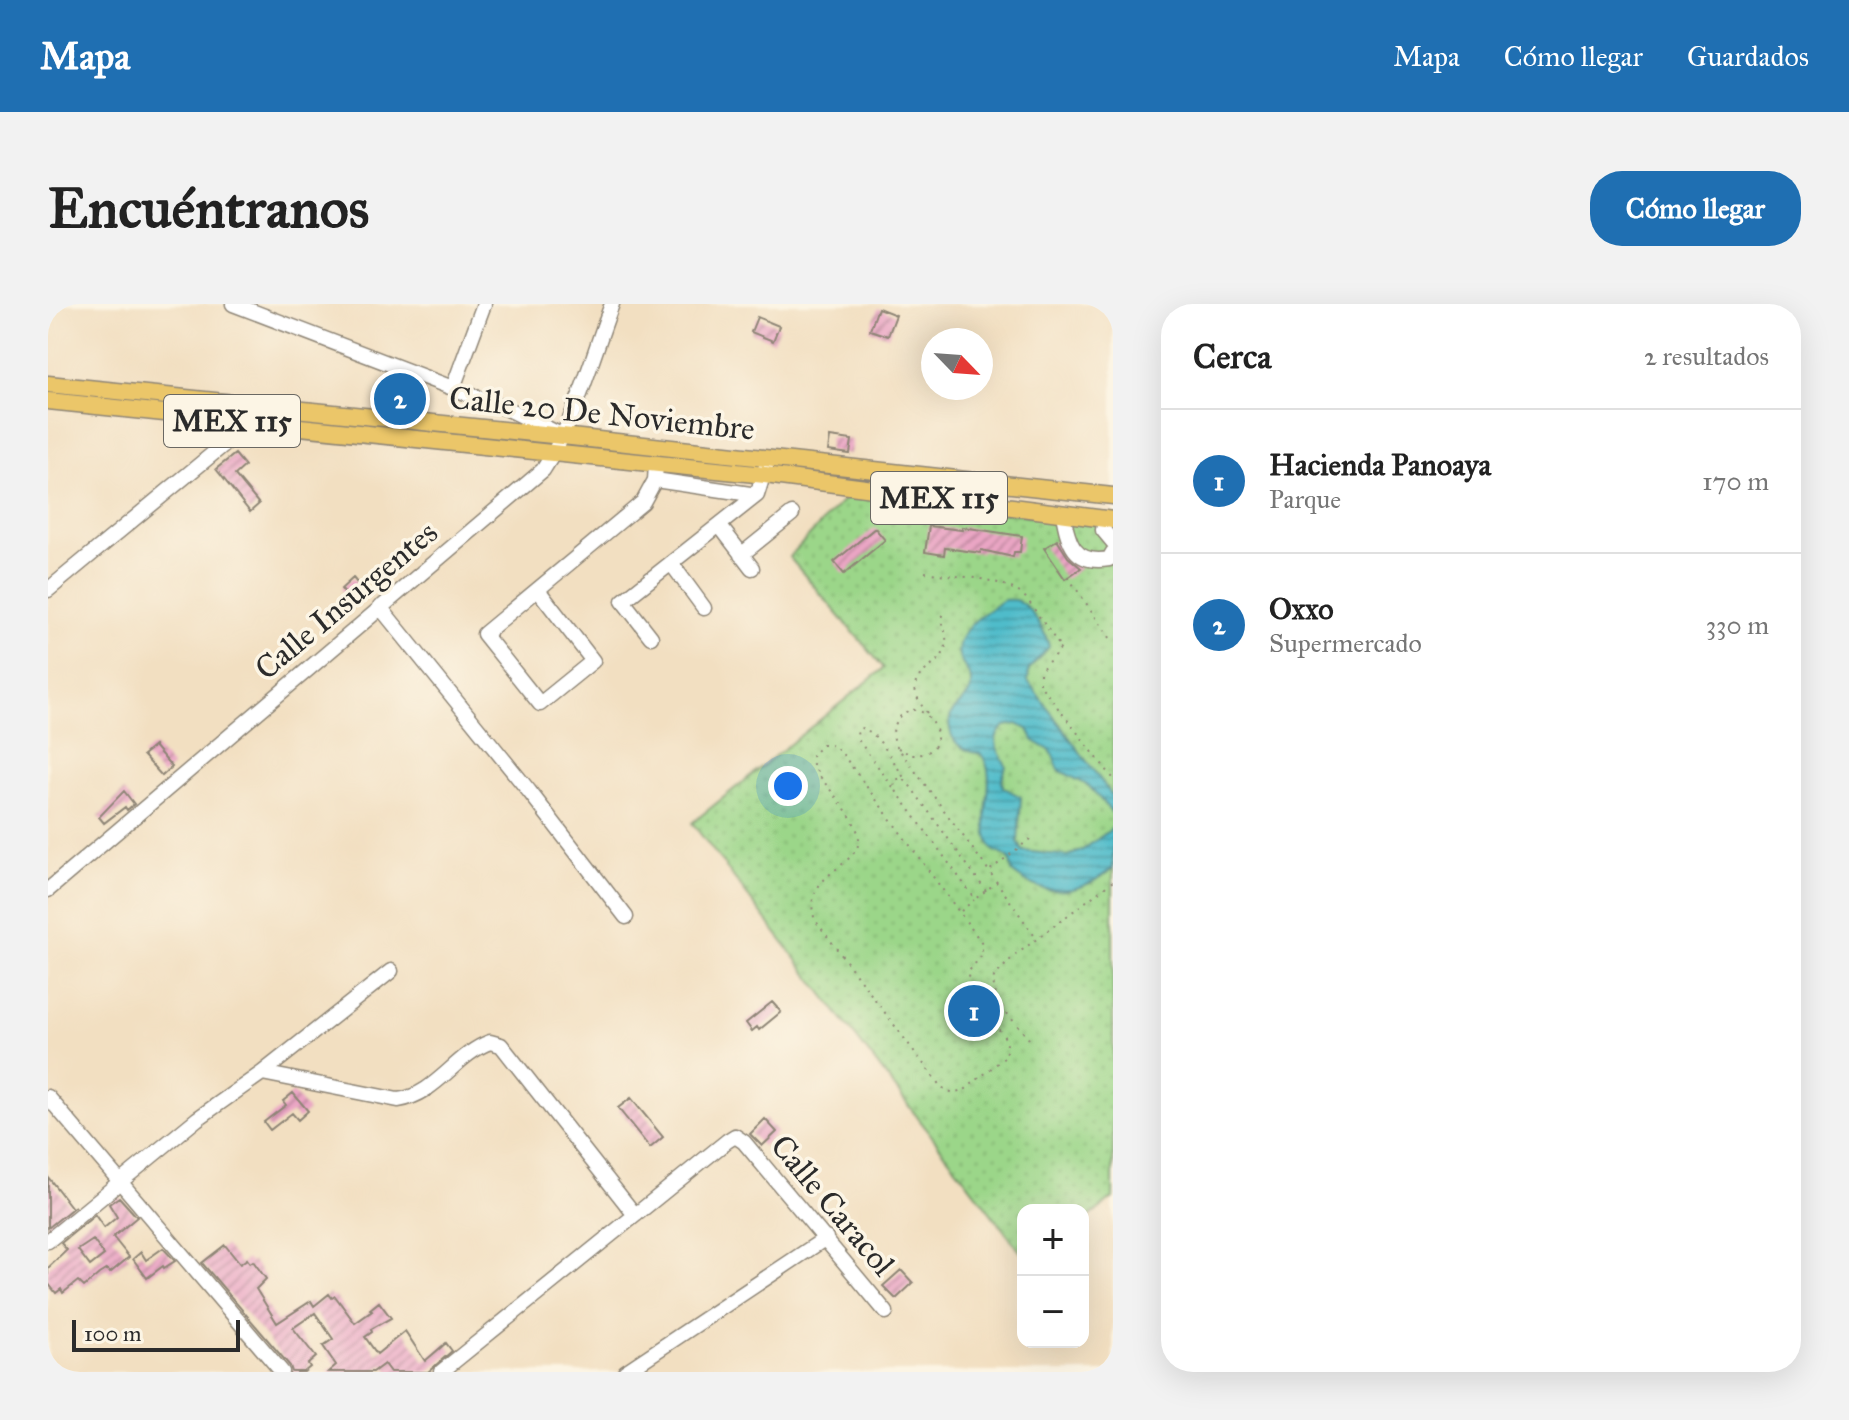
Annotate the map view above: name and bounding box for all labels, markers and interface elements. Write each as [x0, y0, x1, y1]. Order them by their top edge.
text: Mapa [40, 33, 130, 79]
text: Mapa [1393, 39, 1460, 74]
text: Cómo llegar [1504, 39, 1643, 74]
text: Guardados [1687, 39, 1809, 74]
button: Cómo llegar [1590, 171, 1801, 246]
text: Encuéntranos [48, 174, 369, 242]
north arrow [921, 328, 993, 400]
text: Cerca [1193, 336, 1272, 377]
text: 2 resultados [1644, 340, 1769, 372]
pin: 2 [374, 369, 426, 429]
street label: Calle 20 De Noviembre [447, 378, 757, 449]
road number: MEX 115 [164, 395, 300, 447]
text: Hacienda Panoaya [1269, 447, 1491, 483]
text: 1 [1214, 465, 1224, 497]
text: 170 m [1702, 465, 1769, 497]
road number: MEX 115 [871, 472, 1007, 524]
text: Parque [1269, 483, 1341, 515]
street label: Calle Insurgentes [247, 513, 446, 688]
text: Oxxo [1269, 591, 1334, 627]
text: 2 [1213, 609, 1225, 641]
text: 330 m [1706, 609, 1769, 641]
text: Supermercado [1269, 627, 1422, 659]
your location [768, 766, 808, 806]
pin: 1 [948, 981, 1000, 1041]
street label: Calle Caracol [762, 1127, 903, 1284]
map controls [1017, 1204, 1089, 1348]
button: + [1017, 1204, 1089, 1276]
button: − [1017, 1276, 1089, 1348]
scale bar [72, 1316, 240, 1352]
text: 100 m [84, 1320, 141, 1347]

